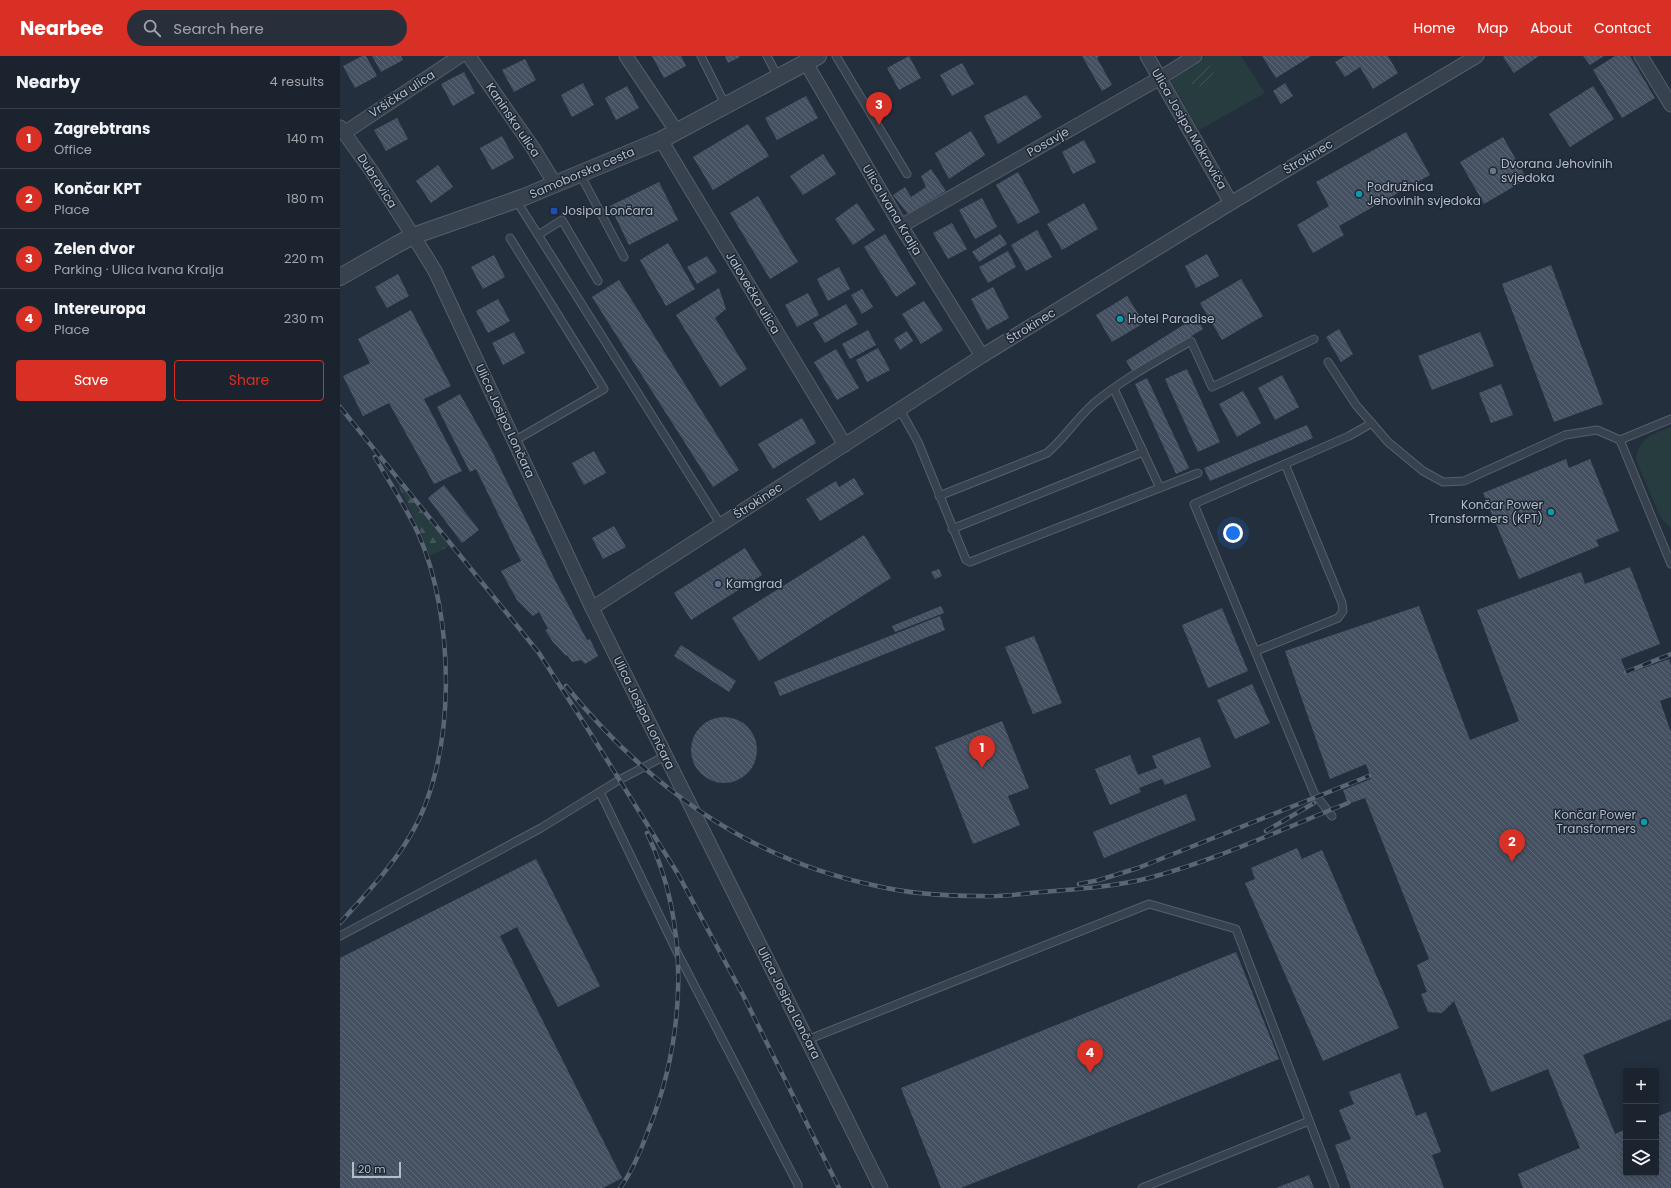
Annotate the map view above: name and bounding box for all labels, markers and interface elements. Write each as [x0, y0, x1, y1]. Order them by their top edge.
search box [127, 10, 407, 46]
text: Nearbee [20, 15, 103, 42]
icon: search [141, 17, 163, 39]
text: Search here [173, 18, 264, 39]
text: Home [1413, 18, 1455, 38]
text: Map [1477, 18, 1508, 38]
text: About [1530, 18, 1572, 38]
text: Contact [1594, 18, 1651, 38]
street label: Ulica Josipa Mokrovića [1148, 65, 1231, 192]
street label: Vršička ulica [365, 66, 438, 121]
text: Nearby [16, 70, 80, 94]
text: 4 results [270, 72, 324, 91]
street label: Kaninska ulica [482, 79, 545, 160]
pin: 3 [866, 92, 892, 125]
text: Zagrebtrans [54, 118, 150, 139]
street label: Posavje [1024, 123, 1072, 160]
text: 1 [27, 129, 31, 148]
text: 140 m [287, 129, 324, 148]
street label: Štrokinec [1280, 135, 1336, 178]
text: Office [54, 140, 92, 159]
street label: Samoborska cesta [527, 143, 637, 202]
street label: Dubravica [353, 150, 401, 211]
place label: Dvorana Jehovinih svjedoka [1501, 155, 1613, 186]
street label: Ulica Ivana Kralja [859, 161, 926, 258]
marker: Dvorana Jehovinih svjedoka [1488, 166, 1498, 176]
text: Končar KPT [54, 178, 142, 199]
place label: Podružnica Jehovinih svjedoka [1367, 178, 1481, 209]
text: 2 [25, 189, 33, 208]
text: 180 m [287, 189, 324, 208]
marker: Podružnica Jehovinih svjedoka [1354, 189, 1364, 199]
text: Place [54, 200, 89, 219]
place label: Josipa Lončara [562, 202, 653, 219]
marker: Josipa Lončara [549, 206, 559, 216]
text: Zelen dvor [54, 238, 135, 259]
street label: Jalovečka ulica [722, 248, 785, 337]
text: 3 [25, 249, 33, 268]
text: 220 m [284, 249, 324, 268]
text: Parking · Ulica Ivana Kralja [54, 260, 224, 279]
text: Intereuropa [54, 298, 146, 319]
street label: Štrokinec [1003, 304, 1059, 347]
text: 4 [25, 309, 33, 328]
text: 230 m [284, 309, 324, 328]
place label: Hotel Paradise [1128, 310, 1214, 327]
marker: Hotel Paradise [1115, 314, 1125, 324]
text: Place [54, 320, 89, 339]
button: Save [16, 360, 166, 401]
button: Share [174, 360, 324, 401]
street label: Ulica Josipa Lončara [472, 361, 539, 480]
street label: Štrokinec [730, 478, 785, 523]
place label: Končar Power Transformers (KPT) [1429, 496, 1544, 527]
marker: Končar Power Transformers (KPT) [1546, 507, 1556, 517]
your location [1223, 523, 1243, 543]
place label: Kamgrad [726, 575, 782, 592]
marker: Kamgrad [713, 579, 723, 589]
street label: Ulica Josipa Lončara [610, 653, 679, 772]
pin: 1 [969, 735, 995, 768]
place label: Končar Power Transformers [1554, 806, 1637, 837]
marker: Končar Power Transformers [1639, 817, 1649, 827]
pin: 2 [1499, 829, 1525, 862]
street label: Ulica Josipa Lončara [754, 944, 825, 1062]
pin: 4 [1077, 1040, 1103, 1073]
map controls [1623, 1068, 1659, 1176]
button: + [1623, 1068, 1659, 1104]
button: − [1623, 1104, 1659, 1140]
button: layers [1623, 1140, 1659, 1176]
scale bar [352, 1160, 401, 1179]
text: 20 m [358, 1161, 386, 1177]

